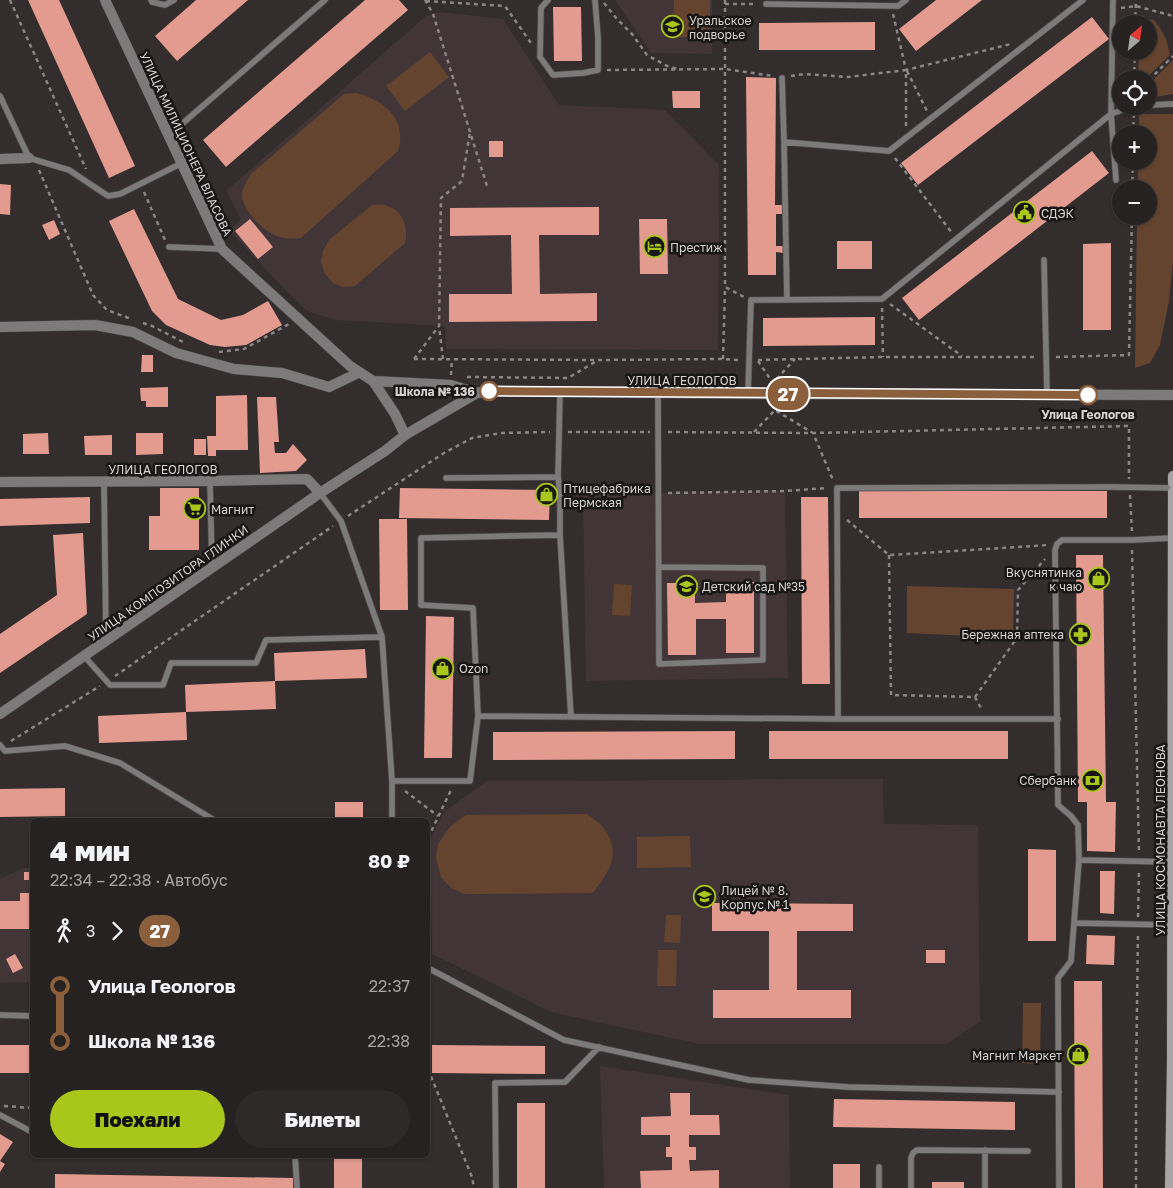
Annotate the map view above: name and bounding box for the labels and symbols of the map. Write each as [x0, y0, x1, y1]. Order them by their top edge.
place label: Уральское подворье [689, 13, 752, 42]
school or university icon: Уральское подворье [661, 15, 685, 39]
north arrow [1112, 15, 1158, 60]
street label: УЛИЦА МИЛИЦИОНЕРА ВЛАСОВА [137, 49, 235, 239]
public building icon: СДЭК [1013, 201, 1037, 225]
place label: СДЭК [1041, 206, 1075, 221]
hotel icon: Престиж [642, 235, 666, 259]
place label: Престиж [670, 240, 723, 255]
street label: УЛИЦА ГЕОЛОГОВ [627, 373, 737, 388]
line badge: 27 [766, 378, 810, 410]
marker: Школа № 136 [479, 381, 499, 401]
place label: Школа № 136 [395, 384, 475, 399]
marker: Улица Геологов [1078, 385, 1098, 405]
place label: Улица Геологов [1041, 407, 1135, 422]
street label: УЛИЦА ГЕОЛОГОВ [108, 462, 218, 477]
place label: Птицефабрика Пермская [563, 481, 651, 510]
shop icon: Птицефабрика Пермская [535, 483, 559, 507]
supermarket icon: Магнит [183, 497, 207, 521]
place label: Магнит [211, 502, 254, 517]
street label: УЛИЦА КОМПОЗИТОРА ГЛИНКИ [85, 522, 251, 644]
place label: Вкуснятинка к чаю [1006, 565, 1082, 594]
shop icon: Вкуснятинка к чаю [1086, 567, 1110, 591]
school or university icon: Детский сад №35 [674, 574, 698, 598]
place label: Детский сад №35 [702, 579, 805, 594]
pharmacy icon: Бережная аптека [1068, 622, 1092, 646]
place label: Бережная аптека [961, 627, 1064, 642]
shop icon: Ozon [431, 656, 455, 680]
place label: Ozon [459, 661, 488, 676]
street label: УЛИЦА КОСМОНАВТА ЛЕОНОВА [1153, 744, 1168, 936]
bank icon: Сбербанк [1081, 768, 1105, 792]
place label: Сбербанк [1019, 773, 1077, 788]
place label: Лицей № 8. Корпус № 1 [721, 883, 789, 912]
school or university icon: Лицей № 8. Корпус № 1 [693, 885, 717, 909]
shop icon: Магнит Маркет [1066, 1043, 1090, 1067]
place label: Магнит Маркет [972, 1048, 1062, 1063]

